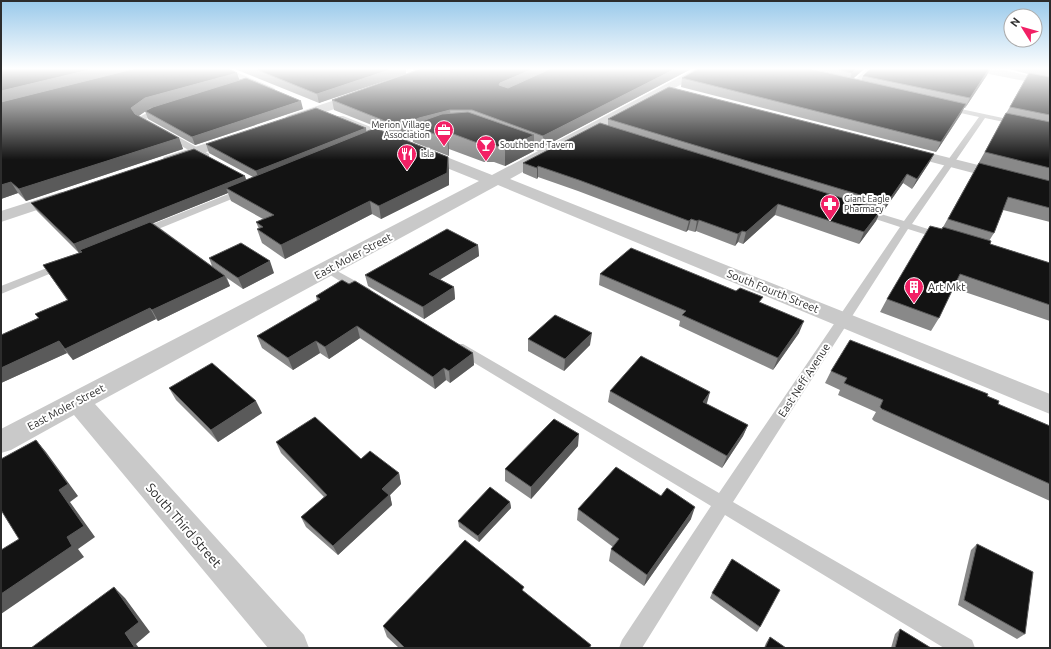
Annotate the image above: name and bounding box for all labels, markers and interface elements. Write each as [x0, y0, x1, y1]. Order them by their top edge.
north arrow [1003, 8, 1043, 48]
text: N [1008, 15, 1022, 29]
office icon: Merion Village Association [433, 119, 455, 147]
place label: Merion Village Association [371, 120, 430, 140]
bar icon: Southbend Tavern [475, 134, 497, 162]
place label: Southbend Tavern [500, 140, 574, 150]
restaurant icon: isla [396, 143, 418, 171]
place label: isla [421, 149, 434, 159]
pharmacy icon: Giant Eagle Pharmacy [819, 193, 841, 221]
place label: Giant Eagle Pharmacy [844, 194, 890, 214]
street label: East Moler Street [312, 230, 394, 281]
street label: South Fourth Street [725, 267, 821, 315]
building icon: Art Mkt [903, 276, 925, 304]
place label: Art Mkt [928, 281, 966, 293]
street label: East Neff Avenue [776, 341, 832, 419]
street label: East Moler Street [25, 381, 107, 432]
street label: South Third Street [144, 480, 224, 570]

